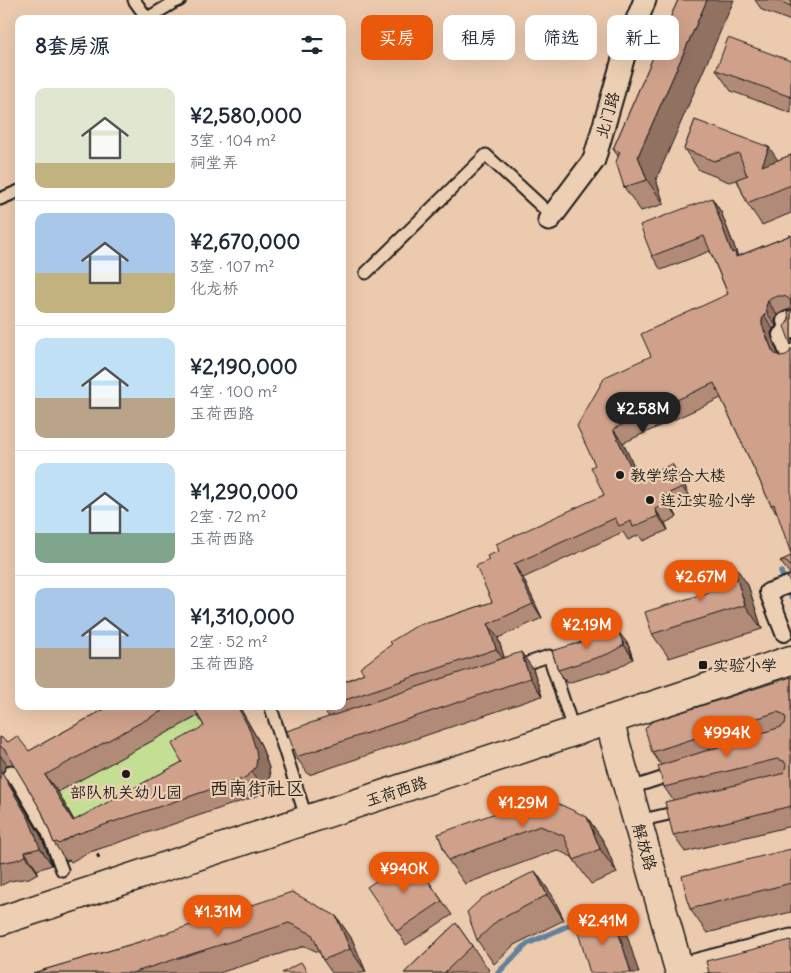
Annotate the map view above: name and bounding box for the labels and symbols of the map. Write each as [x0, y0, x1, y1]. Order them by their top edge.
street label: 北门路 [591, 89, 623, 141]
pin: ¥2.58M [602, 392, 684, 434]
place label: 教学综合大楼 [630, 465, 726, 485]
marker: 教学综合大楼 [614, 469, 626, 481]
place label: 连江实验小学 [660, 490, 756, 510]
marker: 连江实验小学 [644, 494, 656, 506]
pin: ¥2.67M [660, 560, 742, 602]
pin: ¥2.19M [546, 608, 628, 650]
place label: 实验小学 [713, 655, 777, 675]
marker: 实验小学 [697, 659, 709, 671]
pin: ¥994K [692, 716, 762, 758]
marker: 部队机关幼儿园 [120, 768, 132, 780]
street label: 玉荷西路 [362, 772, 430, 810]
district label: 西南街社区 [209, 776, 305, 800]
place label: 部队机关幼儿园 [70, 782, 182, 802]
pin: ¥1.29M [482, 786, 564, 828]
street label: 解放路 [629, 821, 661, 873]
pin: ¥940K [369, 852, 439, 894]
pin: ¥1.31M [177, 894, 259, 937]
pin: ¥2.41M [562, 904, 644, 946]

